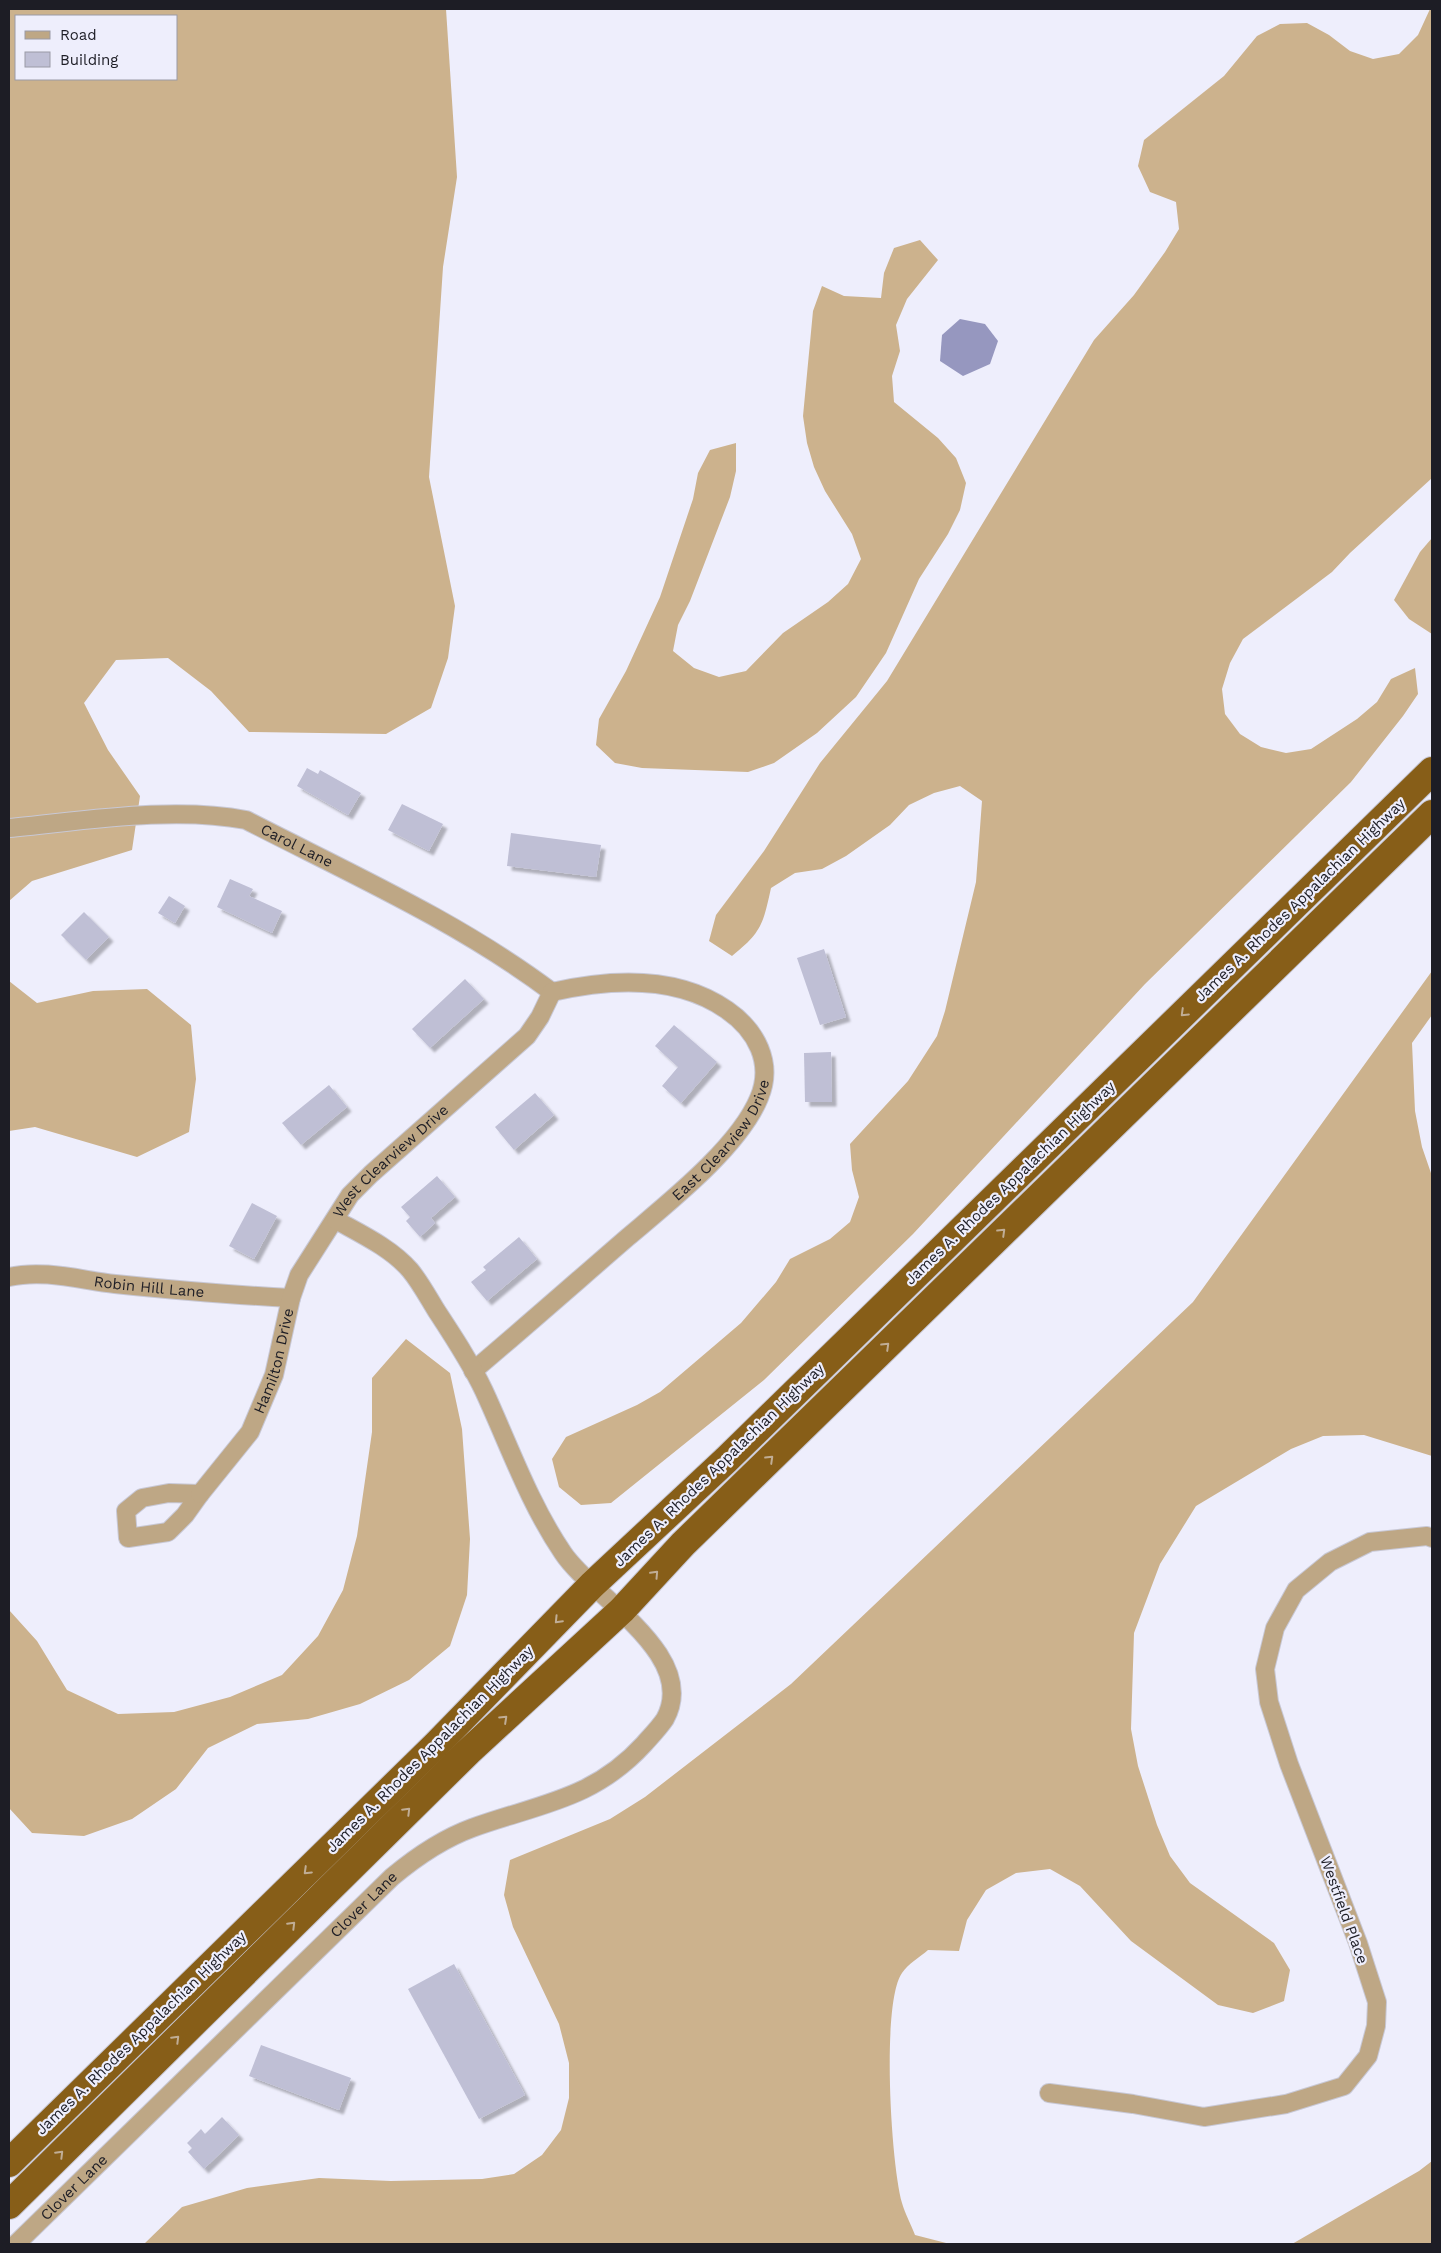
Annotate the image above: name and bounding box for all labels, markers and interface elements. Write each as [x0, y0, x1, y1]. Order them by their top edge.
legend [15, 15, 178, 80]
text: Road [60, 26, 97, 44]
text: Building [60, 51, 118, 69]
street label: James A. Rhodes Appalachian Highway [1191, 794, 1409, 1005]
street label: Carol Lane [258, 820, 336, 871]
one-way arrow [1181, 1007, 1190, 1016]
street label: James A. Rhodes Appalachian Highway [901, 1077, 1119, 1288]
street label: East Clearview Drive [668, 1078, 773, 1204]
street label: West Clearview Drive [329, 1101, 452, 1221]
one-way arrow [997, 1229, 1006, 1238]
street label: Robin Hill Lane [93, 1272, 205, 1301]
street label: Hamilton Drive [250, 1307, 297, 1416]
one-way arrow [880, 1343, 889, 1352]
street label: James A. Rhodes Appalachian Highway [610, 1359, 828, 1570]
one-way arrow [764, 1456, 773, 1465]
one-way arrow [649, 1571, 658, 1580]
one-way arrow [555, 1614, 564, 1623]
street label: James A. Rhodes Appalachian Highway [323, 1642, 537, 1856]
one-way arrow [498, 1716, 507, 1725]
one-way arrow [402, 1808, 411, 1817]
street label: Westfield Place [1316, 1854, 1372, 1966]
one-way arrow [304, 1865, 313, 1874]
street label: Clover Lane [326, 1868, 401, 1941]
one-way arrow [286, 1922, 295, 1931]
street label: James A. Rhodes Appalachian Highway [32, 1927, 250, 2138]
one-way arrow [170, 2036, 179, 2045]
street label: Clover Lane [37, 2151, 111, 2224]
one-way arrow [54, 2151, 63, 2160]

